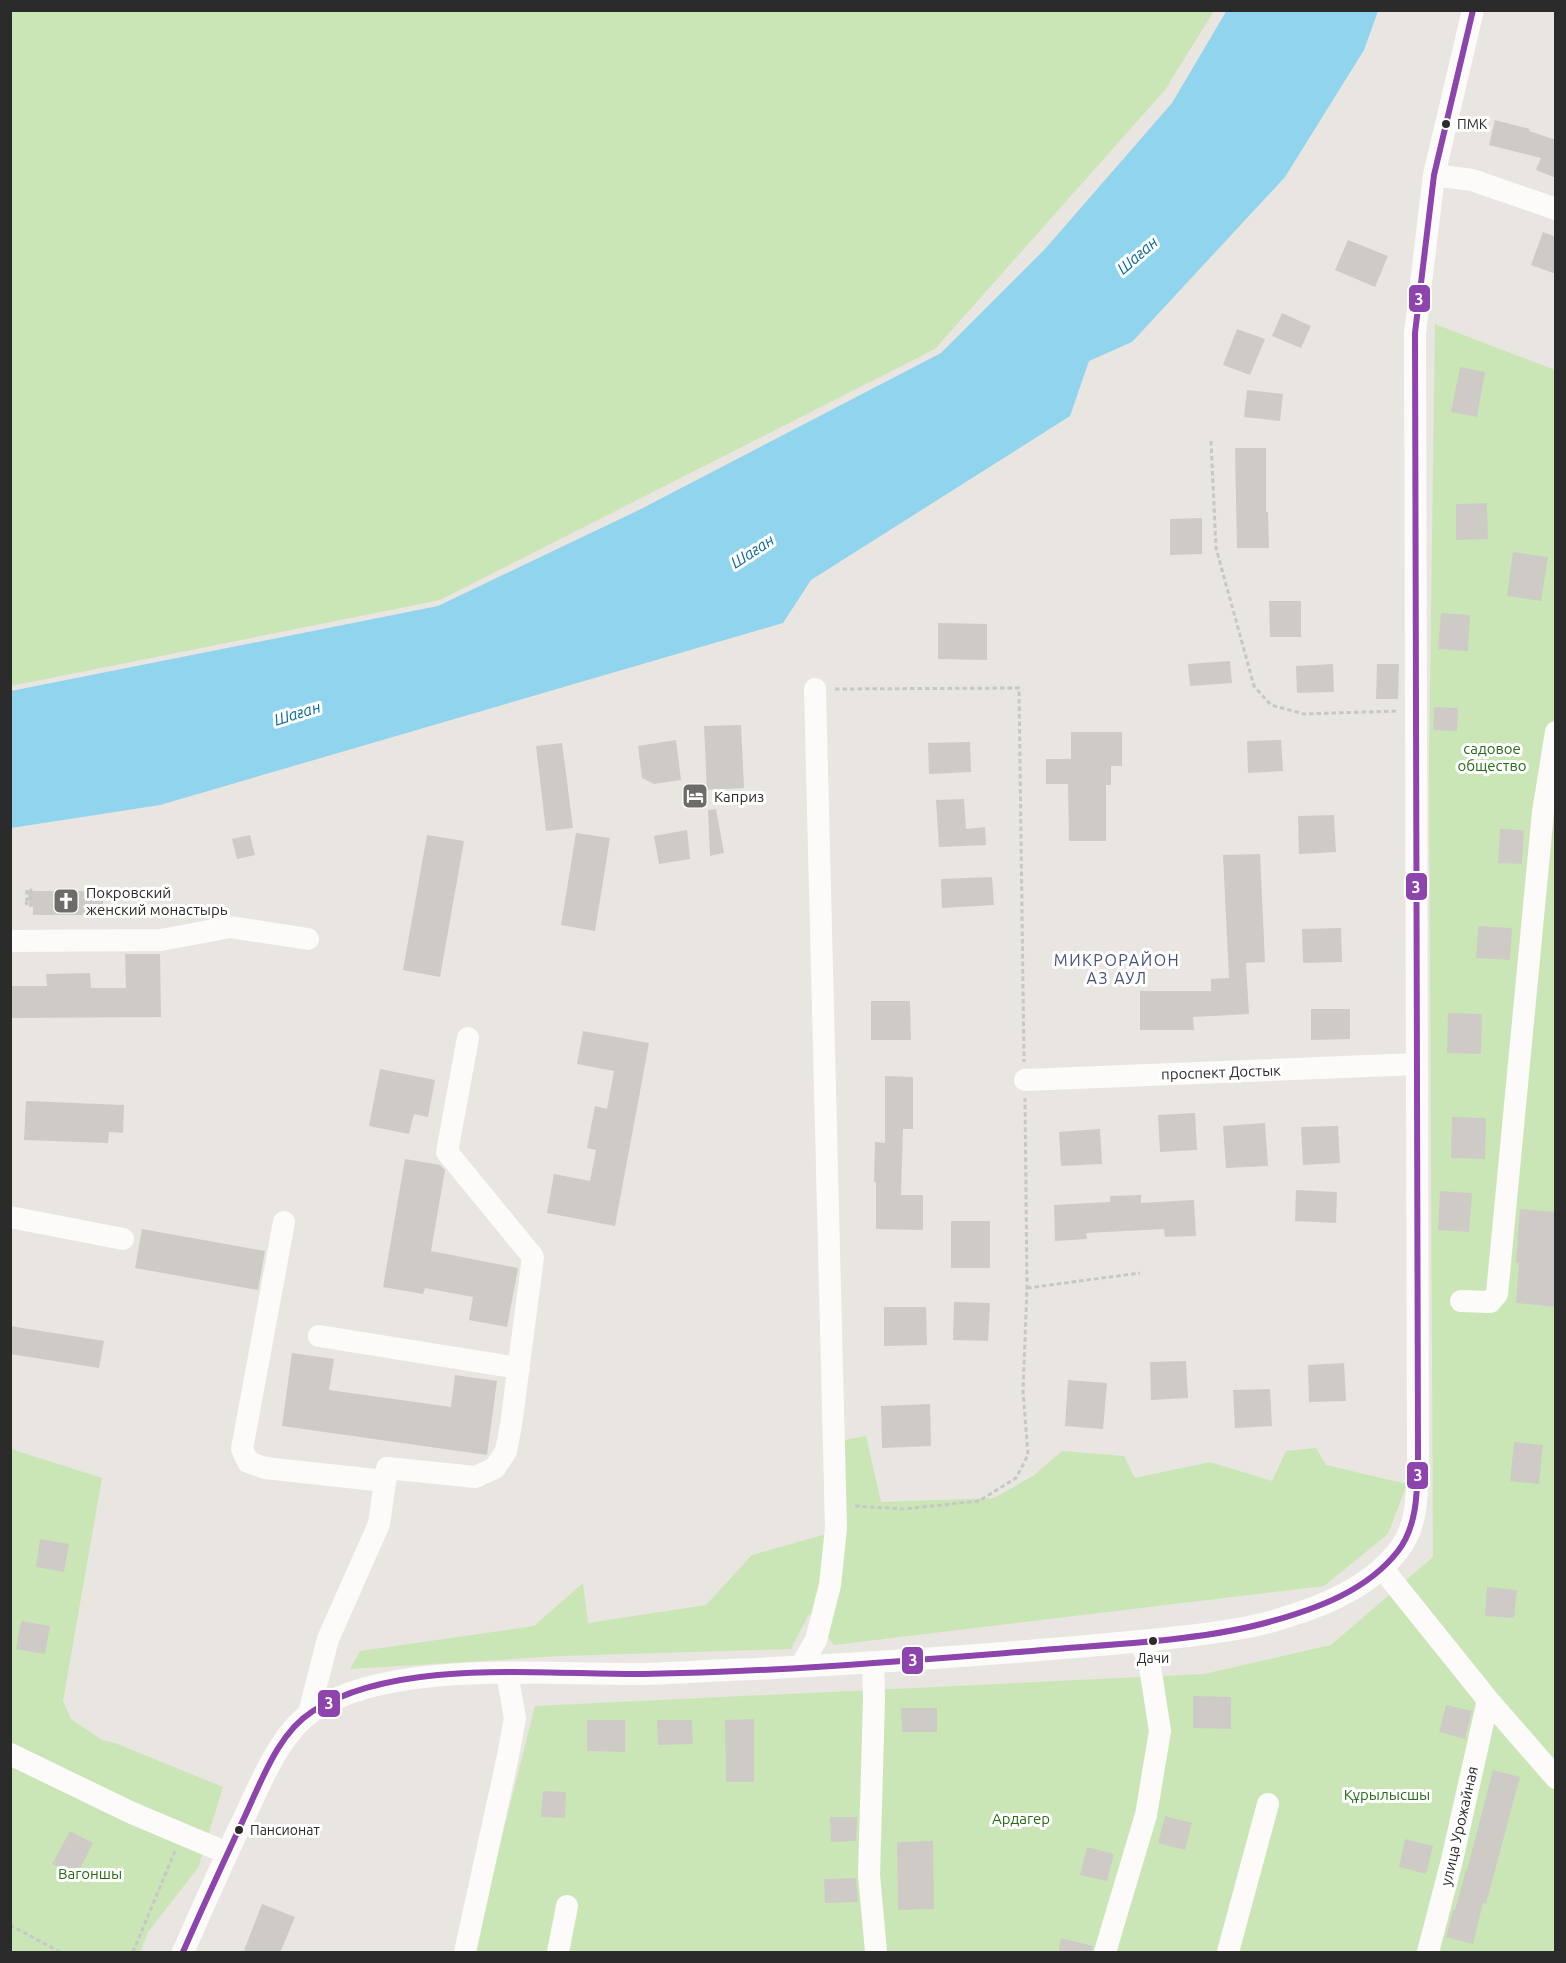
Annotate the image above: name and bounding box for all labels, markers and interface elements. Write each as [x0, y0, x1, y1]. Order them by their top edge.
place label: ПМК [1457, 116, 1488, 132]
marker: ПМК [1440, 118, 1452, 130]
water label: Шаған [1113, 232, 1161, 277]
line badge: 3 [1408, 284, 1431, 313]
text: 3 [1414, 290, 1424, 308]
water label: Шаған [727, 530, 777, 572]
water label: Шаған [272, 697, 323, 729]
park label: садовое общество [1457, 740, 1527, 774]
hotel icon: Каприз [680, 781, 710, 811]
place label: Каприз [714, 788, 764, 805]
line badge: 3 [1405, 872, 1428, 901]
text: 3 [1411, 878, 1421, 896]
place label: Покровский женский монастырь [86, 884, 228, 918]
church icon: Покровский женский монастырь [51, 886, 81, 916]
district label: МИКРОРАЙОН АЗ АУЛ [1054, 950, 1180, 987]
street label: проспект Достык [1161, 1061, 1281, 1083]
line badge: 3 [1406, 1461, 1429, 1490]
text: 3 [1413, 1466, 1423, 1484]
marker: Дачи [1147, 1635, 1159, 1647]
line badge: 3 [901, 1646, 924, 1675]
place label: Дачи [1137, 1650, 1169, 1666]
text: 3 [908, 1651, 918, 1669]
line badge: 3 [317, 1689, 341, 1718]
text: 3 [324, 1694, 334, 1712]
street label: улица Урожайная [1437, 1764, 1481, 1888]
park label: Құрылысшы [1344, 1786, 1430, 1803]
park label: Ардагер [992, 1810, 1050, 1827]
place label: Пансионат [250, 1822, 320, 1838]
marker: Пансионат [233, 1824, 245, 1836]
park label: Вагоншы [58, 1865, 122, 1882]

